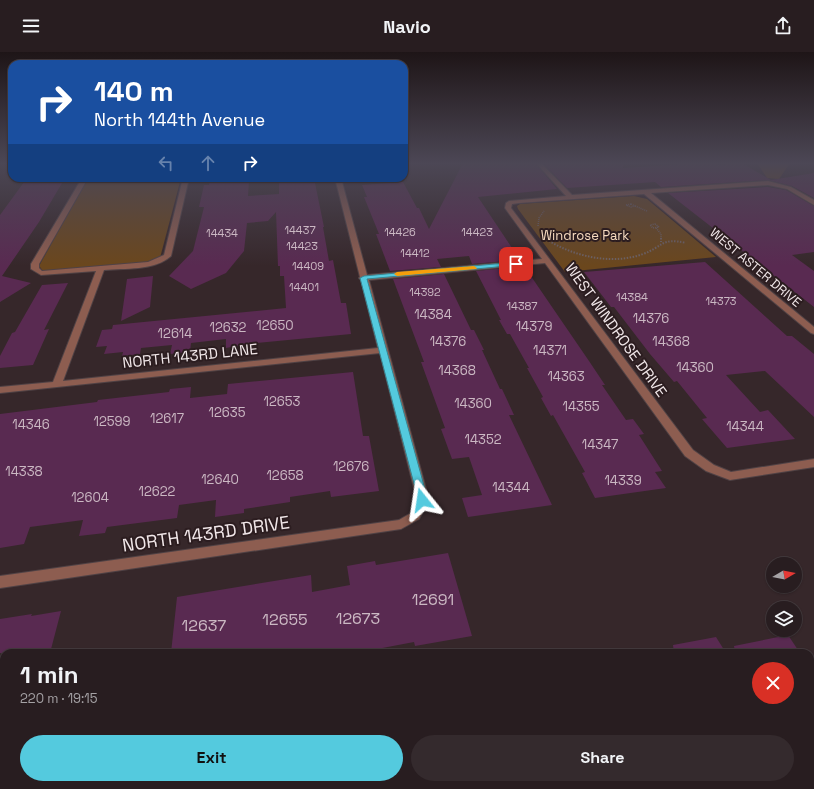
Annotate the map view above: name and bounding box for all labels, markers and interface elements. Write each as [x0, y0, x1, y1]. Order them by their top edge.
icon: menu [20, 15, 42, 37]
text: Navio [383, 15, 431, 38]
icon: share [772, 15, 794, 37]
text: 140 m [94, 73, 174, 109]
icon: right [28, 76, 80, 128]
text: North 144th Avenue [94, 108, 265, 131]
icon: left [155, 152, 177, 174]
icon: ahead [197, 152, 219, 174]
icon: right [239, 152, 261, 174]
house number: 14437 [284, 223, 316, 237]
street label: WEST ASTER DRIVE [706, 224, 805, 311]
house number: 14426 [384, 225, 416, 239]
house number: 14423 [461, 225, 493, 239]
house number: 14434 [206, 226, 238, 240]
park label: Windrose Park [541, 227, 629, 244]
house number: 14423 [286, 239, 318, 253]
house number: 14412 [400, 246, 430, 260]
pin [499, 247, 533, 281]
icon: arrive [505, 253, 527, 275]
house number: 14409 [292, 259, 324, 273]
street label: WEST WINDROSE DRIVE [561, 259, 671, 400]
house number: 14401 [289, 280, 319, 294]
house number: 14392 [409, 285, 441, 299]
house number: 14384 [616, 290, 648, 304]
house number: 14373 [706, 294, 737, 308]
house number: 14387 [506, 299, 538, 313]
house number: 14384 [414, 306, 452, 323]
house number: 14376 [633, 310, 669, 327]
house number: 12650 [256, 317, 294, 334]
house number: 14379 [516, 318, 552, 335]
house number: 12632 [210, 319, 247, 336]
house number: 12614 [158, 325, 192, 342]
house number: 14376 [430, 333, 466, 350]
house number: 14368 [652, 333, 690, 350]
street label: NORTH 143RD LANE [121, 339, 258, 372]
house number: 14371 [533, 342, 567, 359]
house number: 14360 [676, 359, 714, 376]
house number: 14368 [438, 362, 476, 379]
house number: 14363 [547, 368, 585, 385]
house number: 12653 [264, 393, 301, 410]
house number: 14360 [454, 395, 492, 412]
house number: 14355 [563, 398, 600, 415]
house number: 12635 [209, 404, 246, 421]
house number: 12617 [150, 410, 184, 427]
house number: 12599 [94, 413, 131, 430]
house number: 14346 [12, 416, 50, 433]
house number: 14344 [726, 418, 764, 435]
house number: 14352 [465, 431, 502, 448]
house number: 14347 [582, 436, 618, 453]
house number: 12676 [333, 458, 369, 475]
house number: 14338 [5, 463, 43, 480]
house number: 12658 [266, 467, 304, 484]
house number: 12640 [201, 471, 239, 488]
house number: 14339 [604, 472, 642, 489]
position arrow [401, 479, 443, 521]
house number: 14344 [492, 479, 530, 496]
house number: 12622 [139, 483, 176, 500]
house number: 12604 [71, 489, 109, 506]
street label: NORTH 143RD DRIVE [121, 510, 291, 557]
north arrow [766, 557, 802, 593]
map controls [766, 557, 802, 637]
house number: 12691 [412, 589, 454, 610]
button: layers [766, 601, 802, 637]
house number: 12673 [336, 608, 380, 629]
house number: 12655 [262, 609, 308, 630]
house number: 12637 [182, 615, 226, 636]
text: 1 min [20, 659, 79, 690]
button: close [752, 662, 794, 704]
text: 220 m · 19:15 [20, 690, 98, 707]
button: Exit [20, 735, 403, 781]
button: Share [411, 735, 794, 781]

